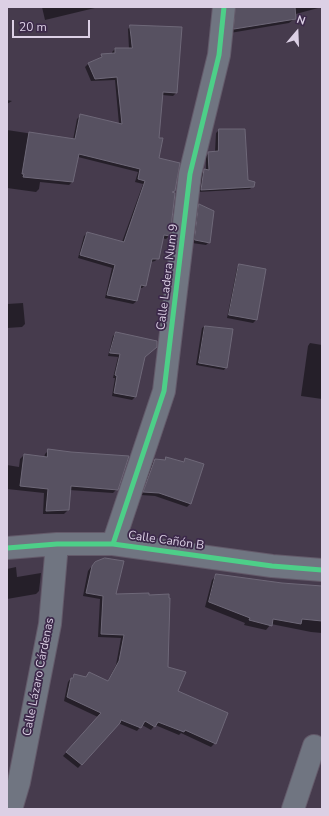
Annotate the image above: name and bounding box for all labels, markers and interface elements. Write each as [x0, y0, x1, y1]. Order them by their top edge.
scale bar [14, 12, 92, 38]
north arrow [277, 12, 317, 52]
text: N [295, 12, 307, 29]
text: 20 m [19, 19, 47, 35]
street label: Calle Ladera Num 9 [154, 223, 182, 331]
street label: Calle Cañón B [127, 529, 205, 553]
street label: Calle Lázaro Cárdenas [20, 617, 58, 737]

